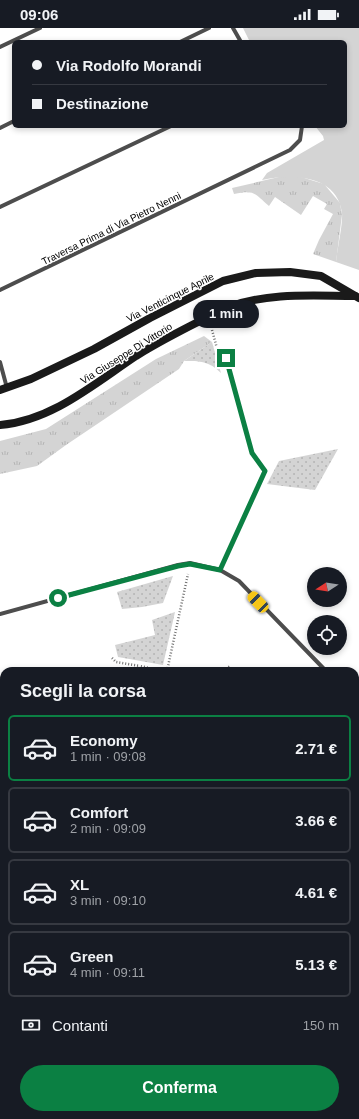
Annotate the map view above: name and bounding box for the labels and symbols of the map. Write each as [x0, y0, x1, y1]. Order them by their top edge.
street label: Traversa Prima di Via Pietro Nenni [40, 190, 183, 267]
street label: Via Venticinque Aprile [125, 270, 216, 324]
callout: 1 min [193, 300, 259, 328]
street label: Via Giuseppe Di Vittorio [78, 320, 174, 386]
route end [217, 349, 235, 367]
north arrow [307, 567, 347, 607]
route start [49, 589, 67, 607]
car [245, 589, 271, 615]

